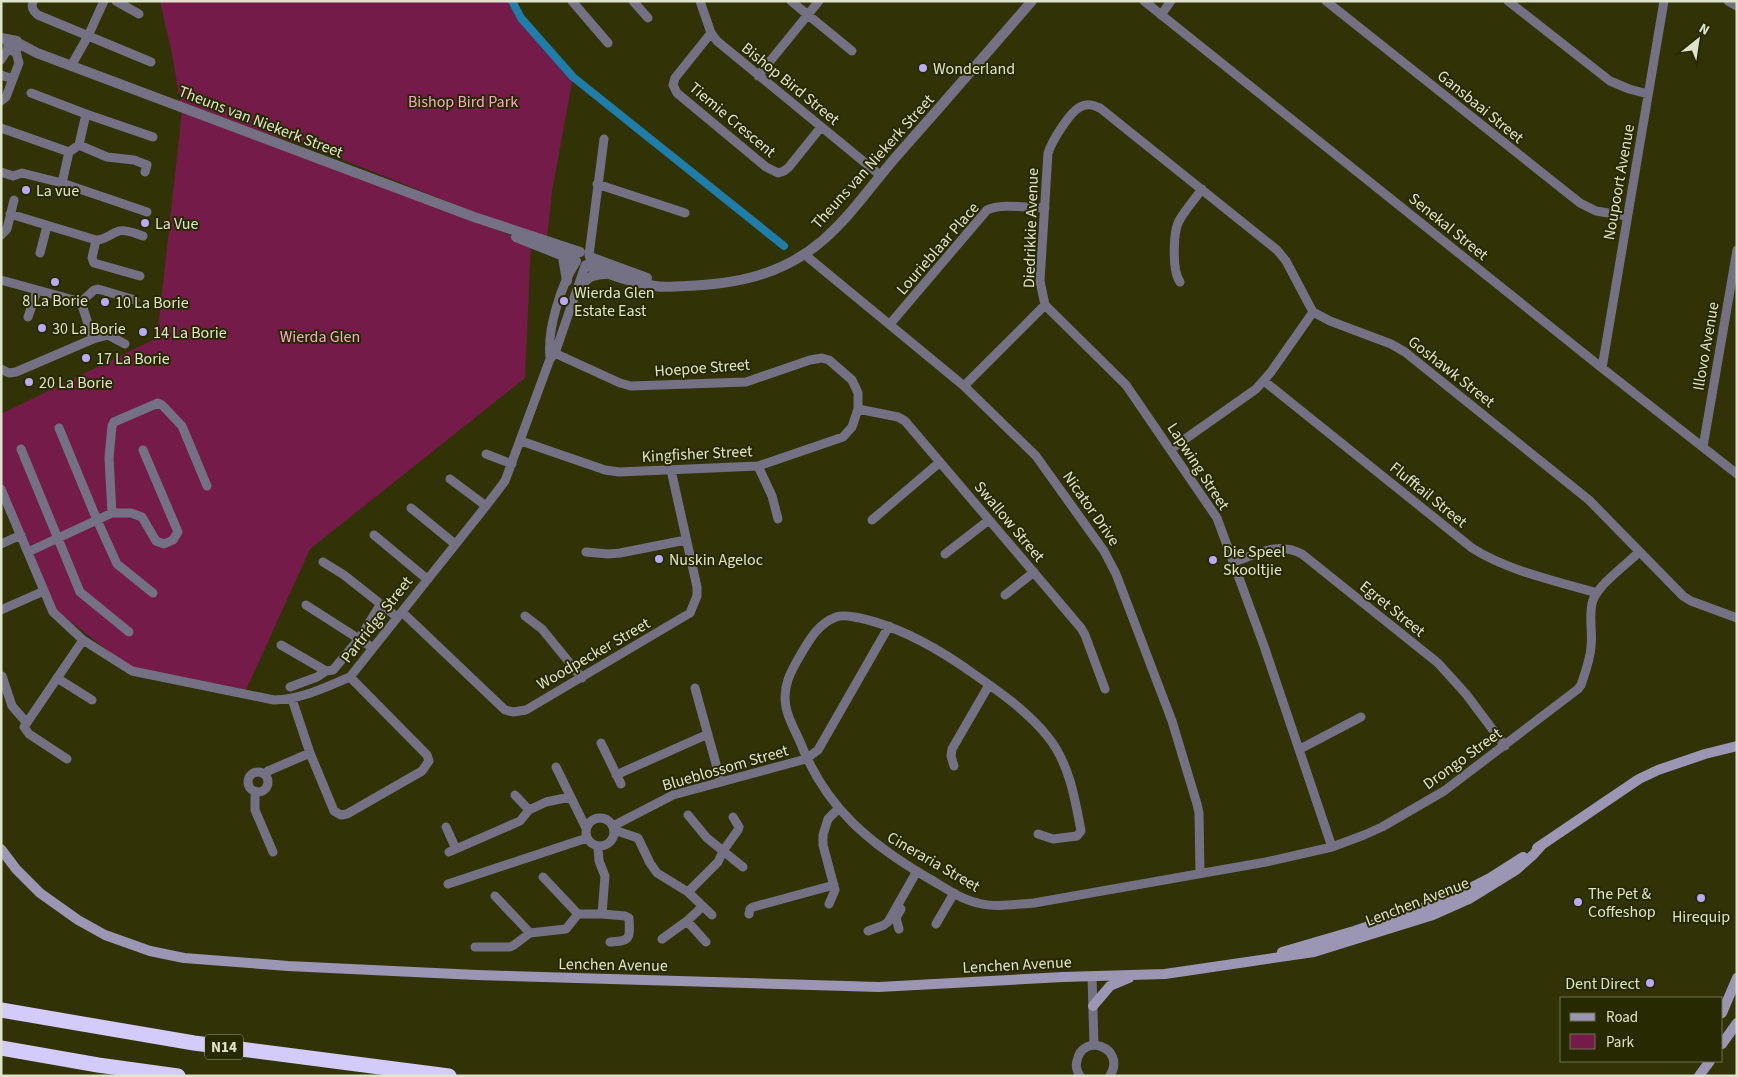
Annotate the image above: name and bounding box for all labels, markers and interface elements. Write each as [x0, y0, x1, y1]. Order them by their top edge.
north arrow [1673, 15, 1723, 65]
text: N [1695, 19, 1713, 41]
street label: Bishop Bird Street [737, 37, 845, 131]
place label: Wonderland [933, 58, 1015, 80]
marker: Wonderland [917, 62, 929, 74]
street label: Gansbaai Street [1433, 65, 1529, 149]
street label: Tiemie Crescent [684, 77, 781, 163]
street label: Theuns van Niekerk Street [175, 80, 346, 164]
street label: Theuns van Niekerk Street [806, 89, 940, 234]
park label: Bishop Bird Park [408, 91, 518, 113]
street label: Noupoort Avenue [1598, 122, 1640, 242]
street label: Diedrikkie Avenue [1018, 167, 1044, 289]
place label: La vue [36, 180, 79, 202]
marker: La vue [20, 184, 32, 196]
street label: Senekal Street [1404, 188, 1493, 266]
street label: Lourieblaar Place [891, 198, 984, 300]
place label: La Vue [155, 213, 199, 235]
marker: La Vue [139, 217, 151, 229]
marker: 8 La Borie [49, 276, 61, 288]
place label: Wierda Glen Estate East [574, 282, 655, 322]
place label: 8 La Borie [22, 290, 88, 312]
place label: 10 La Borie [115, 292, 189, 314]
marker: Wierda Glen Estate East [558, 295, 570, 307]
marker: 10 La Borie [99, 296, 111, 308]
street label: Illovo Avenue [1687, 300, 1725, 392]
place label: 30 La Borie [52, 318, 126, 340]
marker: 30 La Borie [36, 322, 48, 334]
place label: 14 La Borie [153, 322, 227, 344]
marker: 14 La Borie [137, 326, 149, 338]
park label: Wierda Glen [280, 326, 360, 348]
street label: Goshawk Street [1403, 331, 1500, 413]
place label: 17 La Borie [96, 348, 170, 370]
marker: 17 La Borie [80, 352, 92, 364]
street label: Hoepoe Street [654, 354, 751, 382]
place label: 20 La Borie [39, 372, 113, 394]
marker: 20 La Borie [23, 376, 35, 388]
street label: Lapwing Street [1162, 419, 1235, 515]
street label: Kingfisher Street [641, 440, 754, 468]
street label: Flufftail Street [1385, 457, 1472, 533]
street label: Nicator Drive [1057, 467, 1125, 550]
street label: Swallow Street [969, 476, 1050, 567]
place label: Die Speel Skooltjie [1223, 541, 1285, 581]
place label: Nuskin Ageloc [669, 549, 763, 571]
marker: Nuskin Ageloc [653, 553, 665, 565]
marker: Die Speel Skooltjie [1207, 554, 1219, 566]
street label: Partridge Street [336, 571, 418, 668]
street label: Egret Street [1355, 576, 1430, 642]
street label: Woodpecker Street [533, 612, 655, 695]
street label: Drongo Street [1419, 722, 1507, 795]
street label: Blueblossom Street [660, 739, 792, 796]
street label: Cineraria Street [883, 826, 984, 898]
street label: Lenchen Avenue [1362, 872, 1472, 932]
place label: The Pet & Coffeshop [1588, 883, 1656, 923]
marker: Hirequip [1695, 892, 1707, 904]
marker: The Pet & Coffeshop [1572, 896, 1584, 908]
place label: Hirequip [1672, 906, 1730, 928]
street label: Lenchen Avenue [962, 951, 1072, 979]
street label: Lenchen Avenue [558, 953, 668, 977]
place label: Dent Direct [1565, 973, 1641, 995]
marker: Dent Direct [1644, 977, 1656, 989]
legend [1560, 997, 1723, 1062]
text: Road [1606, 1007, 1638, 1028]
text: Park [1606, 1032, 1635, 1053]
road number: N14 [205, 1034, 243, 1060]

